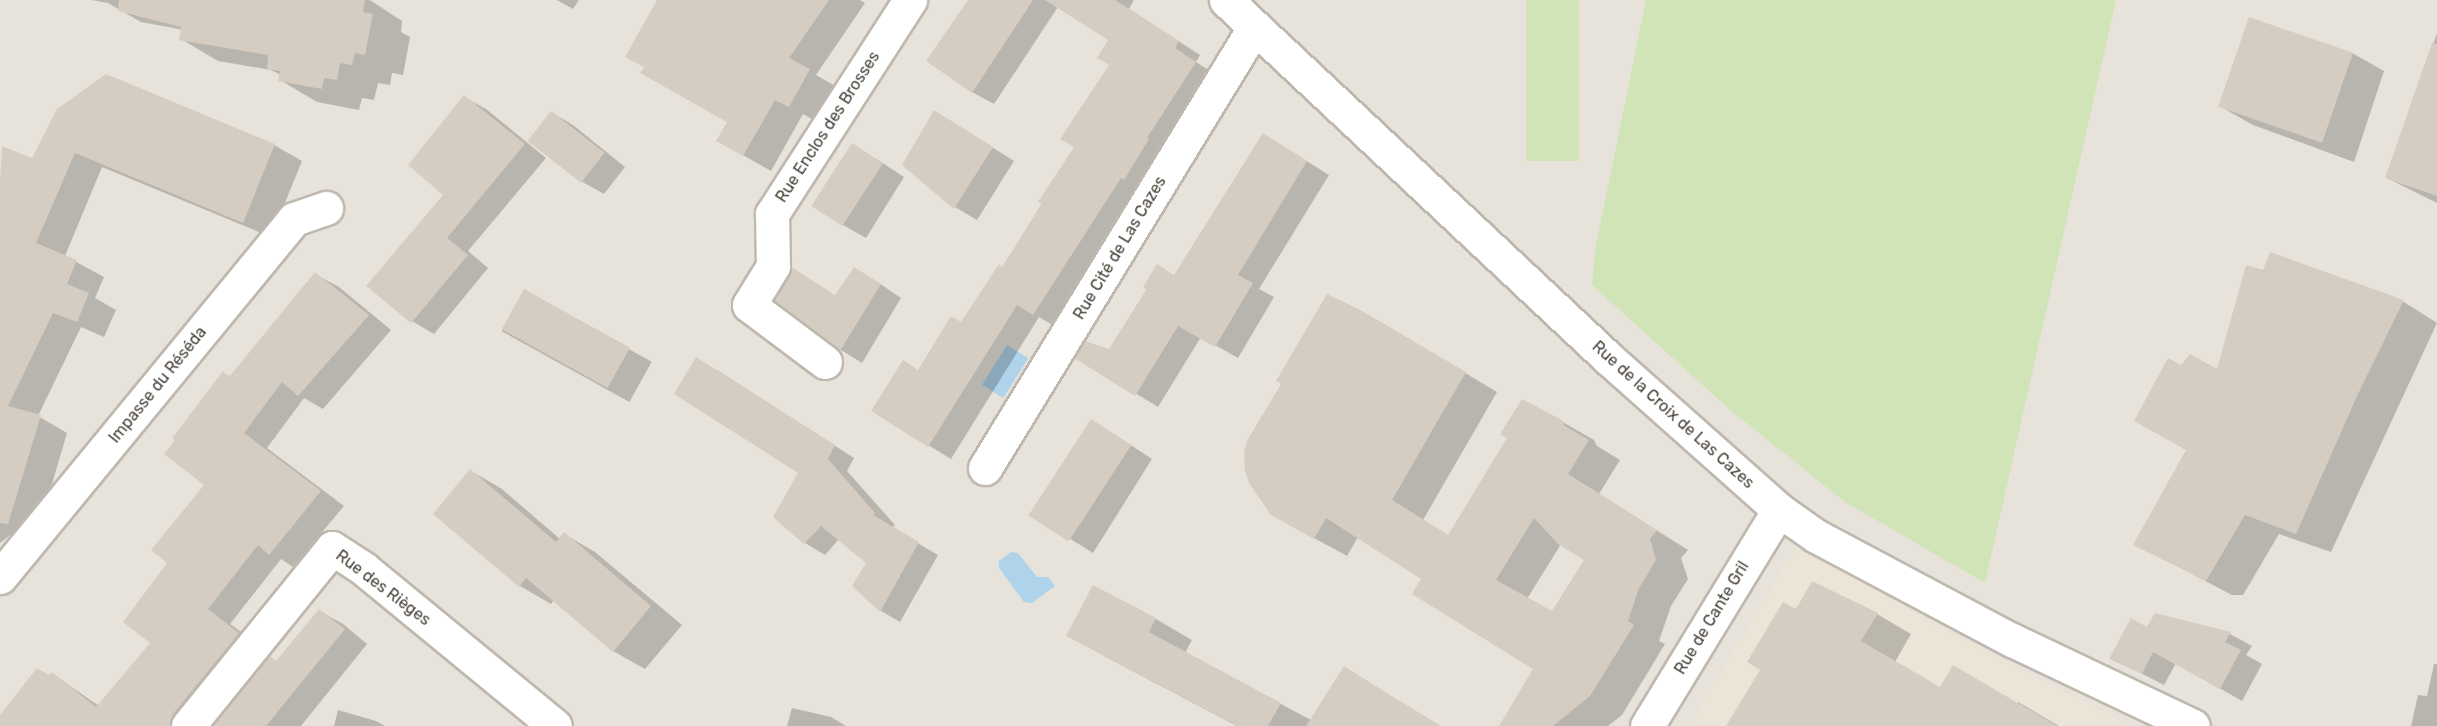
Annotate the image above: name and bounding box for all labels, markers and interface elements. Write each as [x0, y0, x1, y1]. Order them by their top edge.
street label: Rue Enclos des Brosses [772, 48, 884, 206]
street label: Rue Cité de Las Cazes [1070, 173, 1170, 323]
street label: Impasse du Réséda [105, 323, 211, 447]
street label: Rue de la Croix de Las Cazes [1588, 337, 1758, 493]
street label: Rue des Rièges [332, 546, 434, 630]
street label: Rue de Cante Gril [1671, 558, 1753, 678]

